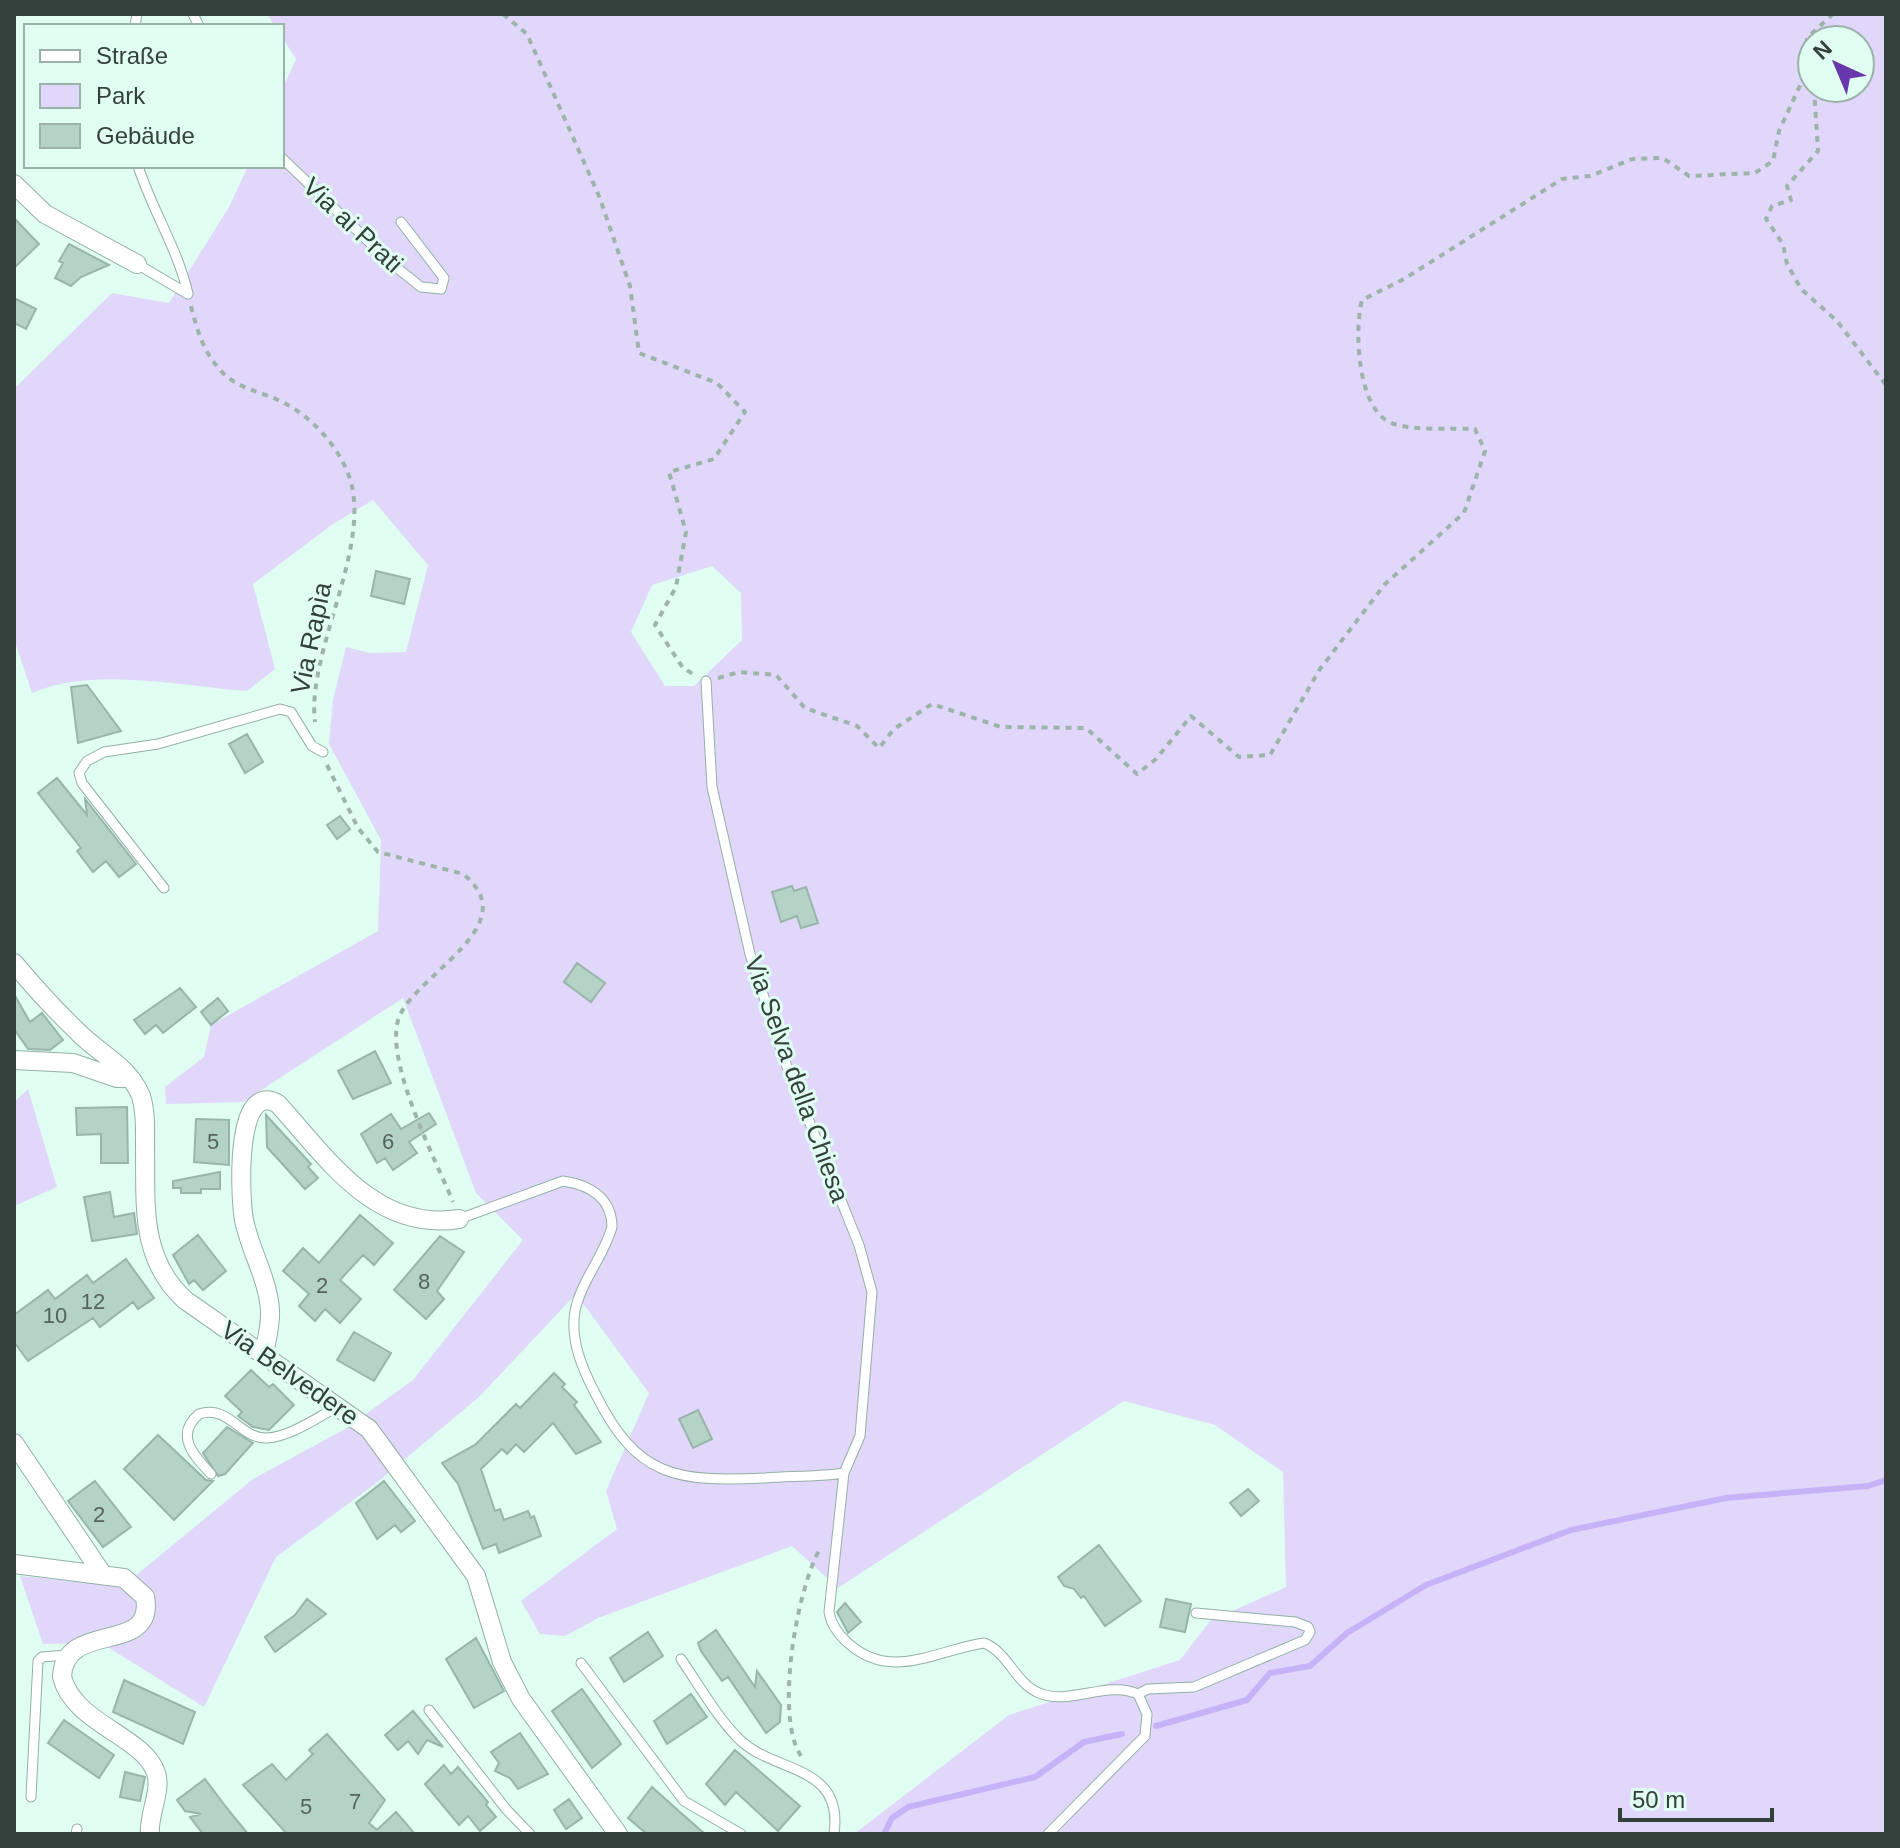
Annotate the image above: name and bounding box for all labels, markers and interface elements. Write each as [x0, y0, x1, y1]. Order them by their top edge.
legend [24, 24, 284, 168]
north arrow [1796, 24, 1876, 104]
text: N [1808, 35, 1837, 64]
text: Straße [96, 42, 168, 69]
text: Park [96, 82, 146, 109]
text: Gebäude [96, 122, 195, 149]
street label: Via ai Prati [297, 171, 409, 279]
street label: Via Rapìa [285, 579, 338, 697]
street label: Via Selva della Chiesa [738, 952, 856, 1207]
house number: 5 [207, 1129, 219, 1154]
house number: 6 [382, 1129, 394, 1154]
house number: 8 [418, 1269, 430, 1294]
house number: 2 [316, 1273, 328, 1298]
house number: 12 [81, 1289, 105, 1314]
house number: 10 [43, 1303, 67, 1328]
street label: Via Belvedere [215, 1314, 365, 1432]
house number: 2 [93, 1502, 105, 1527]
scale bar [1620, 1772, 1772, 1822]
text: 50 m [1632, 1786, 1685, 1813]
house number: 7 [349, 1789, 361, 1814]
house number: 5 [300, 1794, 312, 1819]

